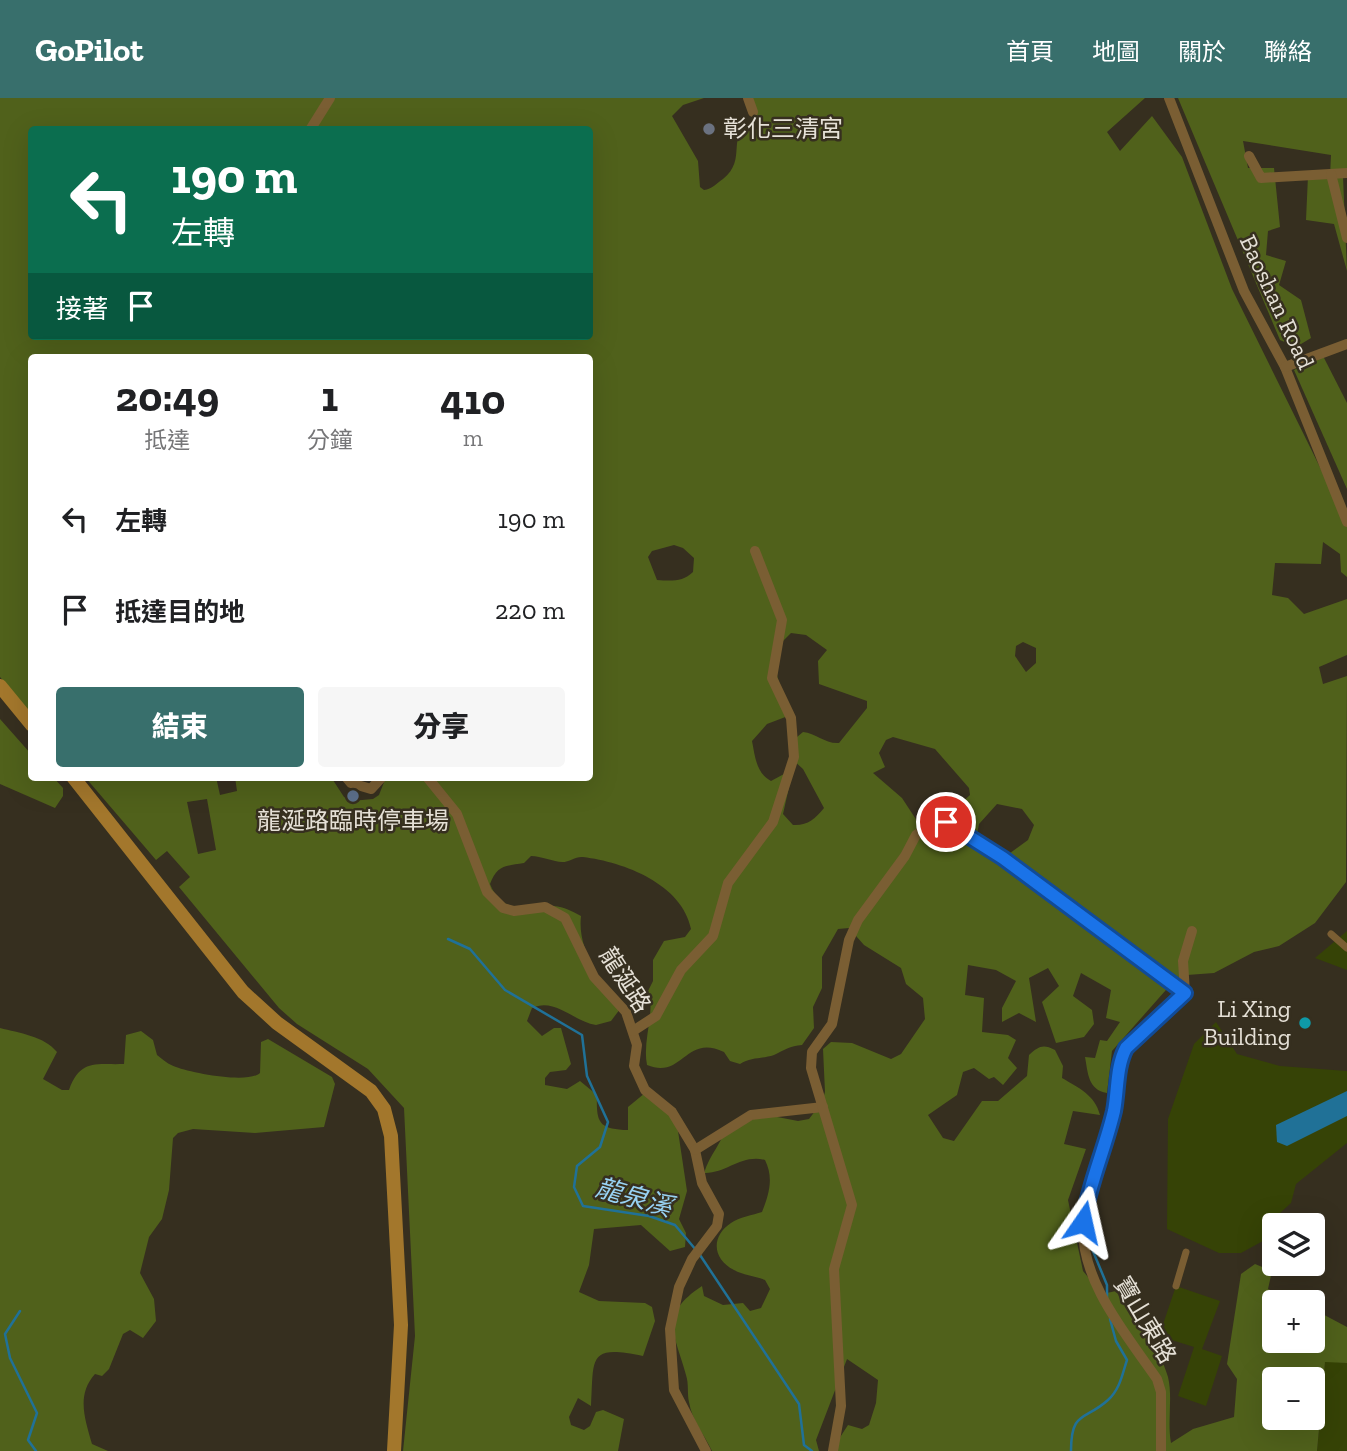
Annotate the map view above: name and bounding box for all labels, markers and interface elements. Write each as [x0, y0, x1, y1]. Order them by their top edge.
text: GoPilot [35, 30, 143, 69]
text: 首頁 [1006, 37, 1054, 66]
text: 地圖 [1092, 37, 1140, 66]
text: 關於 [1178, 37, 1226, 66]
text: 聯絡 [1264, 37, 1312, 66]
place label: 彰化三清宮 [723, 114, 843, 143]
marker: 彰化三清宮 [701, 121, 717, 137]
text: 190 m [171, 147, 297, 206]
icon: left [56, 154, 147, 245]
text: 左轉 [171, 214, 235, 252]
street label: Baoshan Road [1234, 230, 1321, 374]
icon: arrive [122, 287, 160, 325]
text: 接著 [56, 293, 108, 325]
text: 20:49 [116, 371, 219, 422]
text: 1 [321, 371, 338, 422]
text: 410 [440, 374, 505, 425]
text: m [463, 424, 483, 452]
text: 抵達 [144, 426, 190, 454]
text: 分鐘 [307, 426, 353, 454]
icon: left [56, 500, 94, 538]
text: 190 m [498, 503, 565, 535]
text: 左轉 [115, 505, 167, 537]
icon: arrive [56, 591, 94, 629]
text: 220 m [495, 594, 565, 626]
text: 抵達目的地 [115, 596, 245, 628]
button: 結束 [56, 687, 304, 767]
button: 分享 [318, 687, 565, 767]
marker: 龍涎路臨時停車場 [345, 788, 361, 804]
pin [916, 792, 976, 852]
icon: arrive [927, 803, 965, 841]
place label: 龍涎路臨時停車場 [257, 806, 449, 835]
street label: 龍涎路 [594, 942, 657, 1018]
place label: Li Xing Building [1203, 994, 1291, 1051]
marker: Li Xing Building [1297, 1015, 1313, 1031]
water label: 龍泉溪 [592, 1171, 680, 1224]
position arrow [1046, 1185, 1120, 1259]
map controls [1262, 1213, 1325, 1430]
button: layers [1262, 1213, 1325, 1276]
street label: 寶山東路 [1108, 1271, 1183, 1368]
button: + [1262, 1290, 1325, 1353]
button: − [1262, 1367, 1325, 1430]

